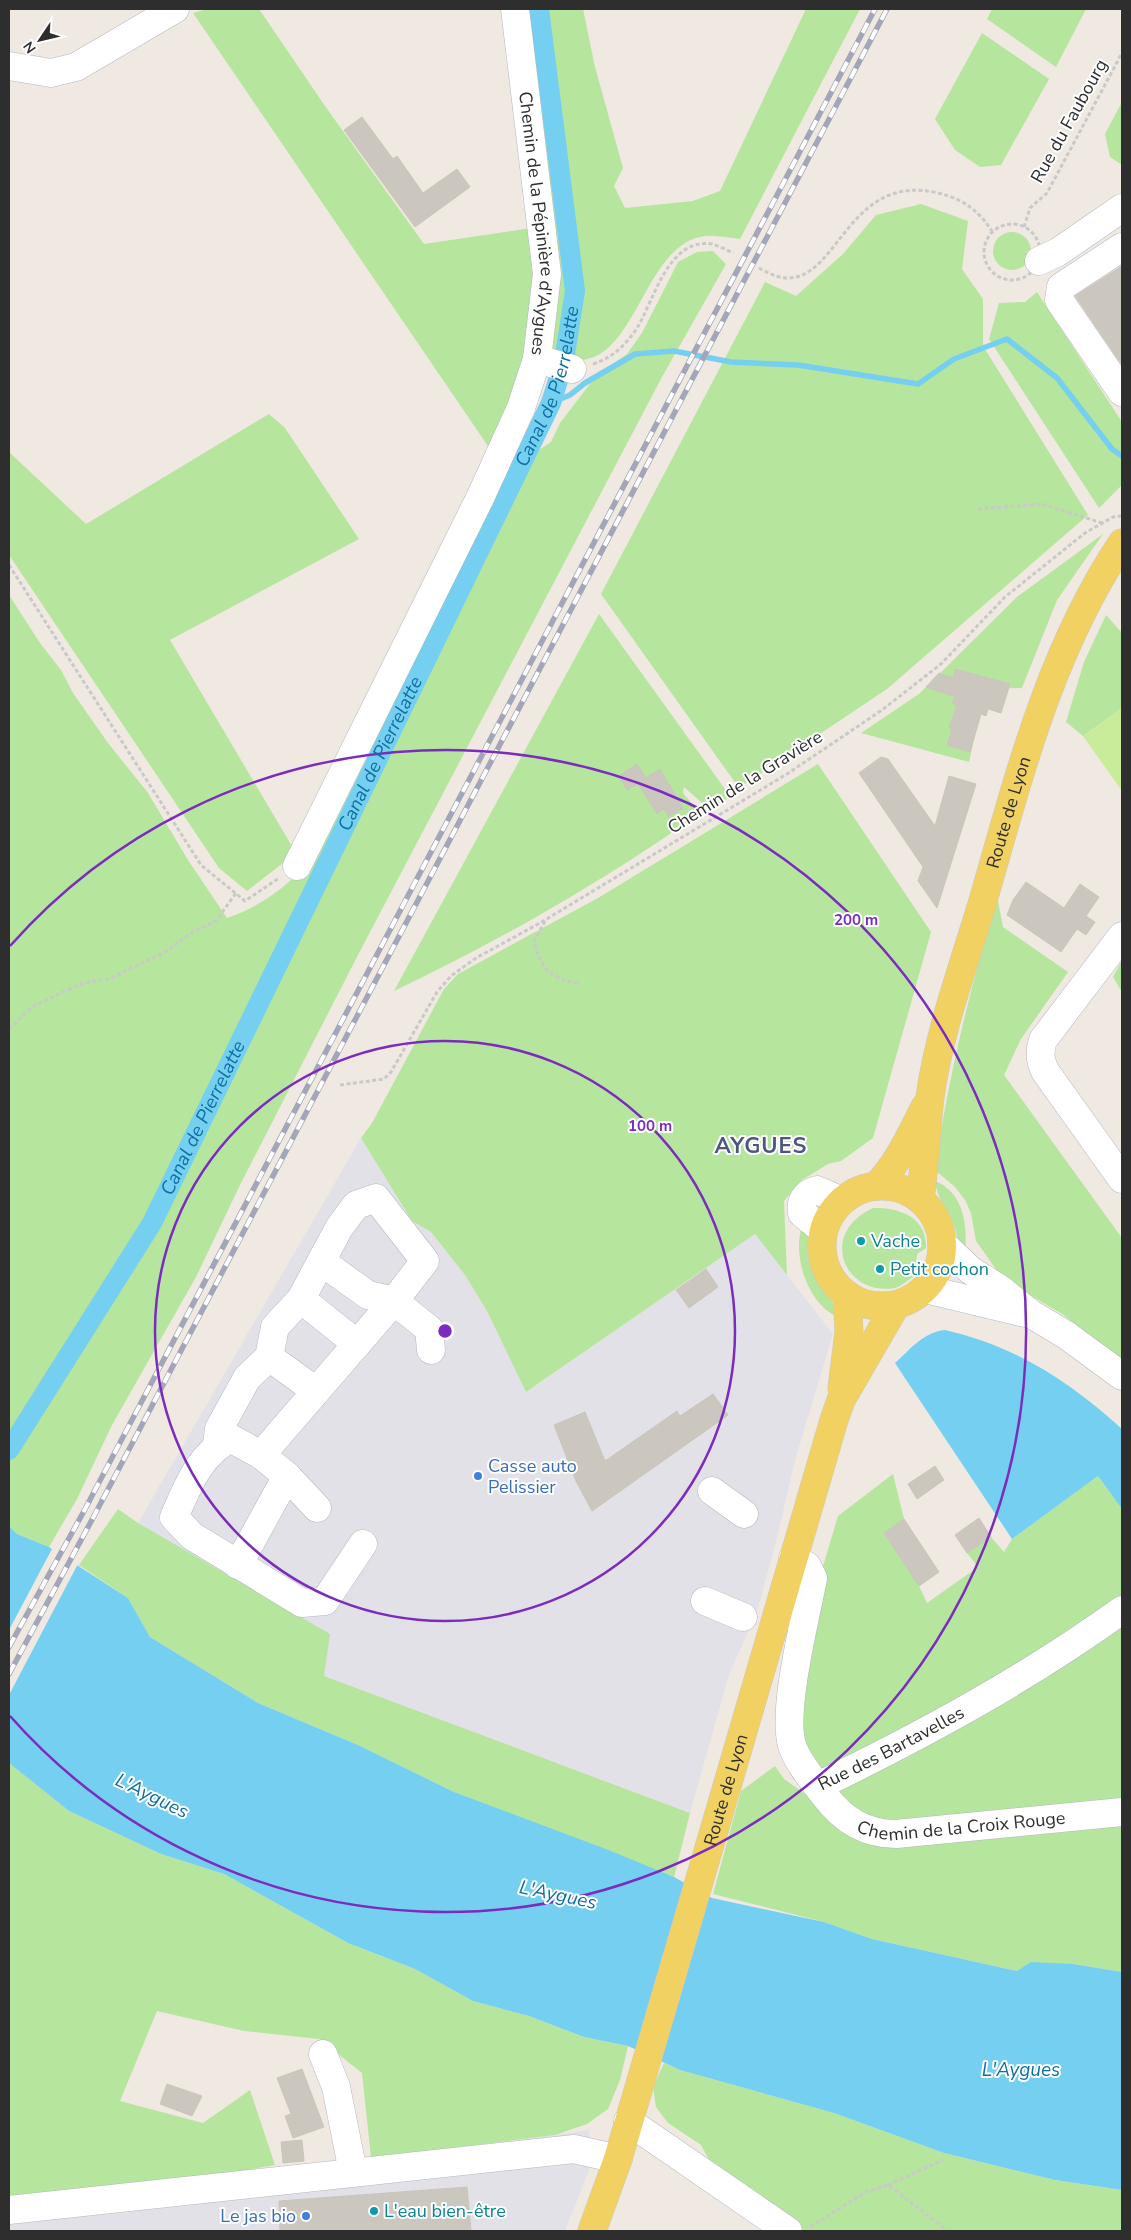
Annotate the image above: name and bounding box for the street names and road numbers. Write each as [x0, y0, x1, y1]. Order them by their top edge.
street label: Rue du Faubourg [1025, 55, 1113, 187]
street label: Chemin de la Pépinière d'Aygues [513, 90, 559, 357]
street label: Chemin de la Gravière [663, 725, 827, 839]
street label: Route de Lyon [981, 753, 1037, 871]
street label: Rue des Bartavelles [814, 1700, 968, 1796]
street label: Route de Lyon [698, 1731, 754, 1849]
street label: Chemin de la Croix Rouge [853, 1806, 1066, 1847]

